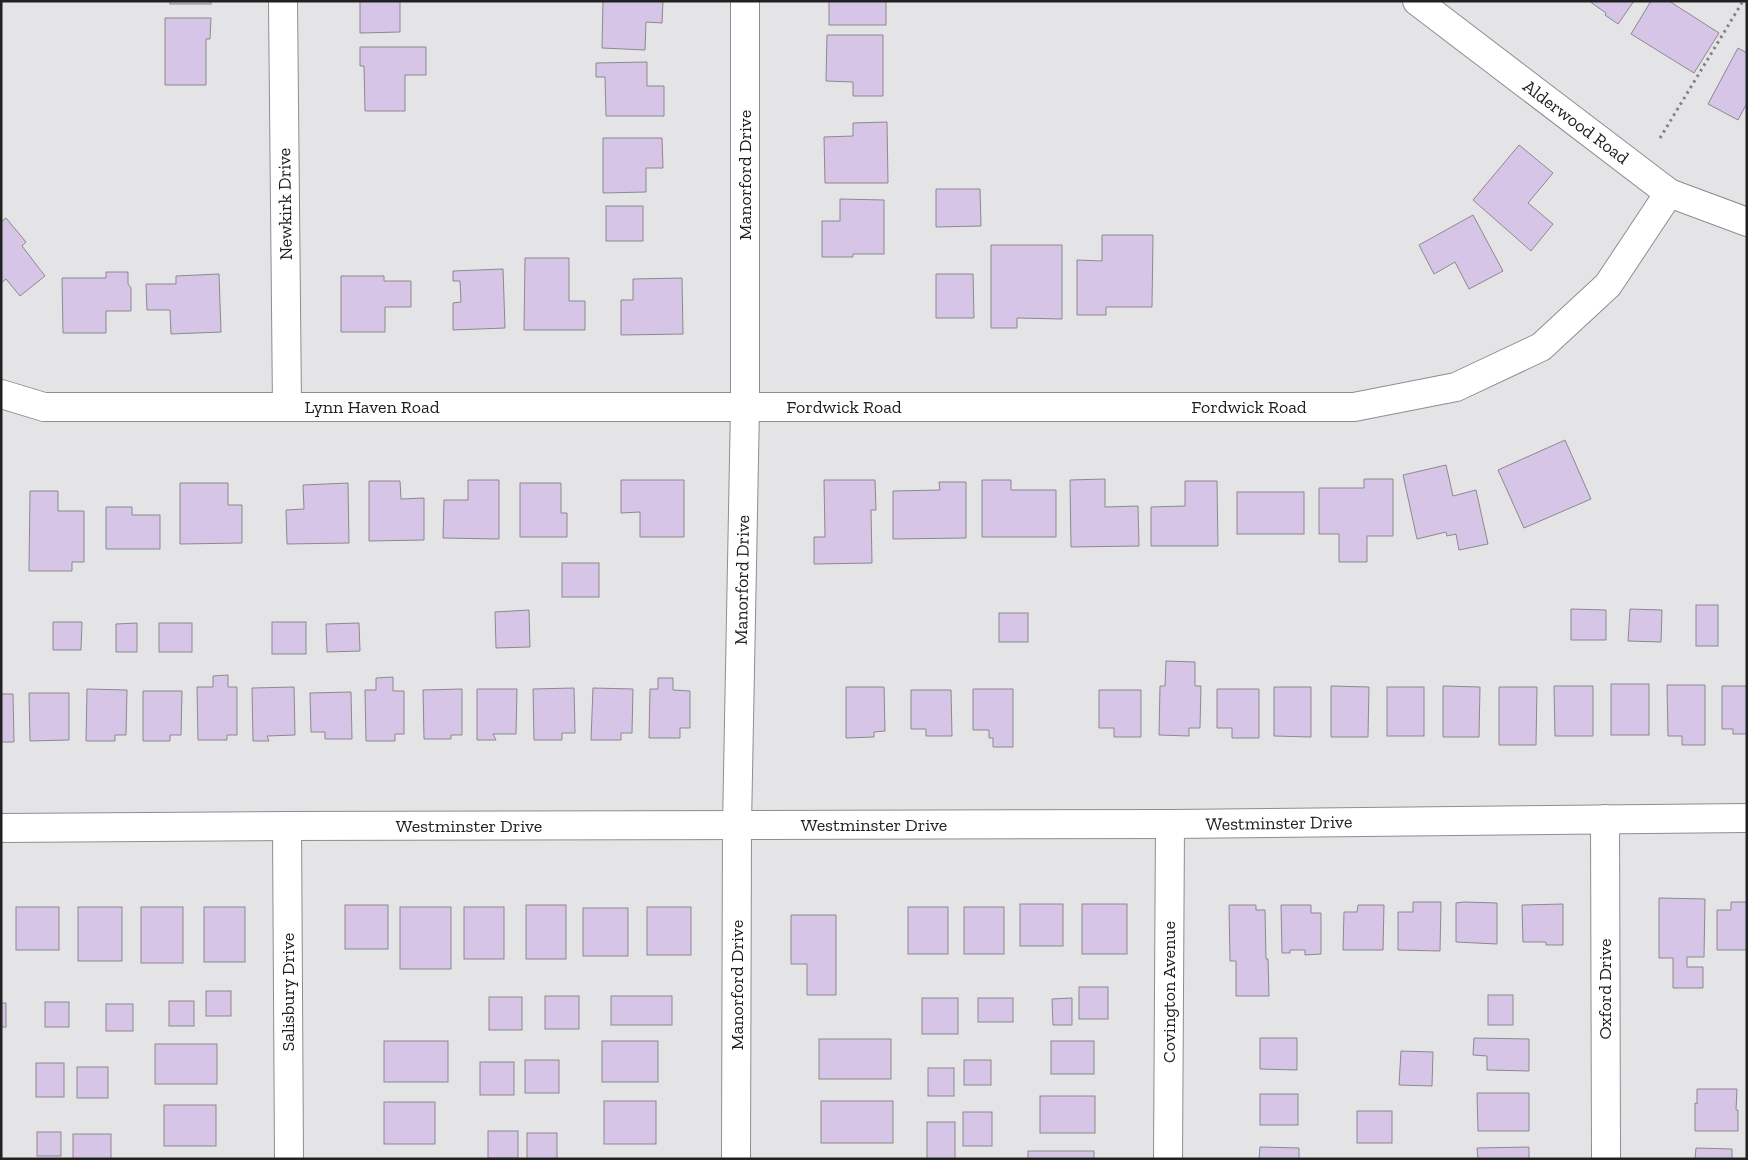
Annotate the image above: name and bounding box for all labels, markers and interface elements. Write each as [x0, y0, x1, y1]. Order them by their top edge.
street label: Alderwood Road [1519, 75, 1633, 169]
street label: Manorford Drive [734, 110, 756, 240]
street label: Newkirk Drive [273, 148, 297, 260]
street label: Lynn Haven Road [304, 396, 440, 418]
street label: Fordwick Road [786, 396, 902, 418]
street label: Fordwick Road [1191, 396, 1307, 418]
street label: Manorford Drive [730, 515, 754, 645]
street label: Westminster Drive [1205, 811, 1353, 835]
street label: Westminster Drive [801, 814, 947, 836]
street label: Westminster Drive [396, 815, 542, 837]
street label: Manorford Drive [726, 920, 748, 1050]
street label: Covington Avenue [1158, 921, 1180, 1063]
street label: Salisbury Drive [277, 933, 299, 1051]
street label: Oxford Drive [1594, 938, 1616, 1040]

